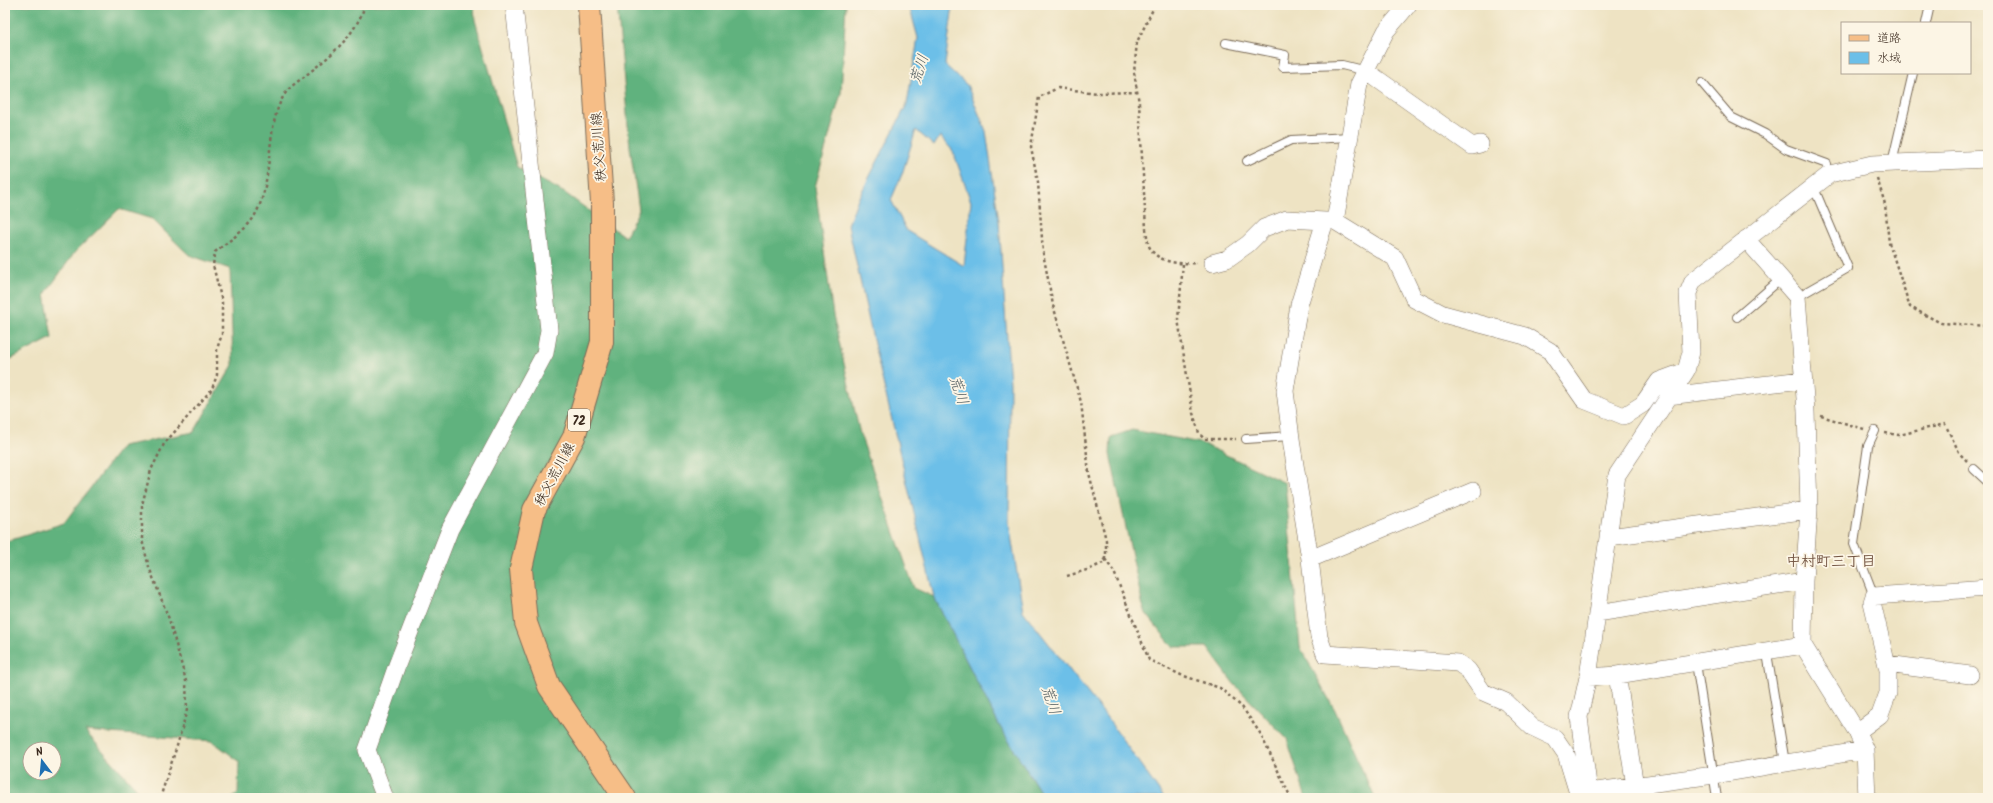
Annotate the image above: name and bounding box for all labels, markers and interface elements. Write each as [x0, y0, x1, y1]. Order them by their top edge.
legend [1841, 22, 1971, 74]
text: 道路 [1877, 29, 1901, 48]
text: 水域 [1877, 49, 1901, 68]
water label: 荒川 [904, 51, 936, 87]
street label: 秩父荒川線 [586, 111, 612, 183]
water label: 荒川 [942, 372, 974, 408]
road number: 72 [568, 409, 590, 431]
street label: 秩父荒川線 [529, 438, 581, 511]
district label: 中村町三丁目 [1786, 550, 1876, 574]
water label: 荒川 [1034, 682, 1066, 718]
north arrow [22, 741, 62, 781]
text: N [34, 743, 45, 762]

